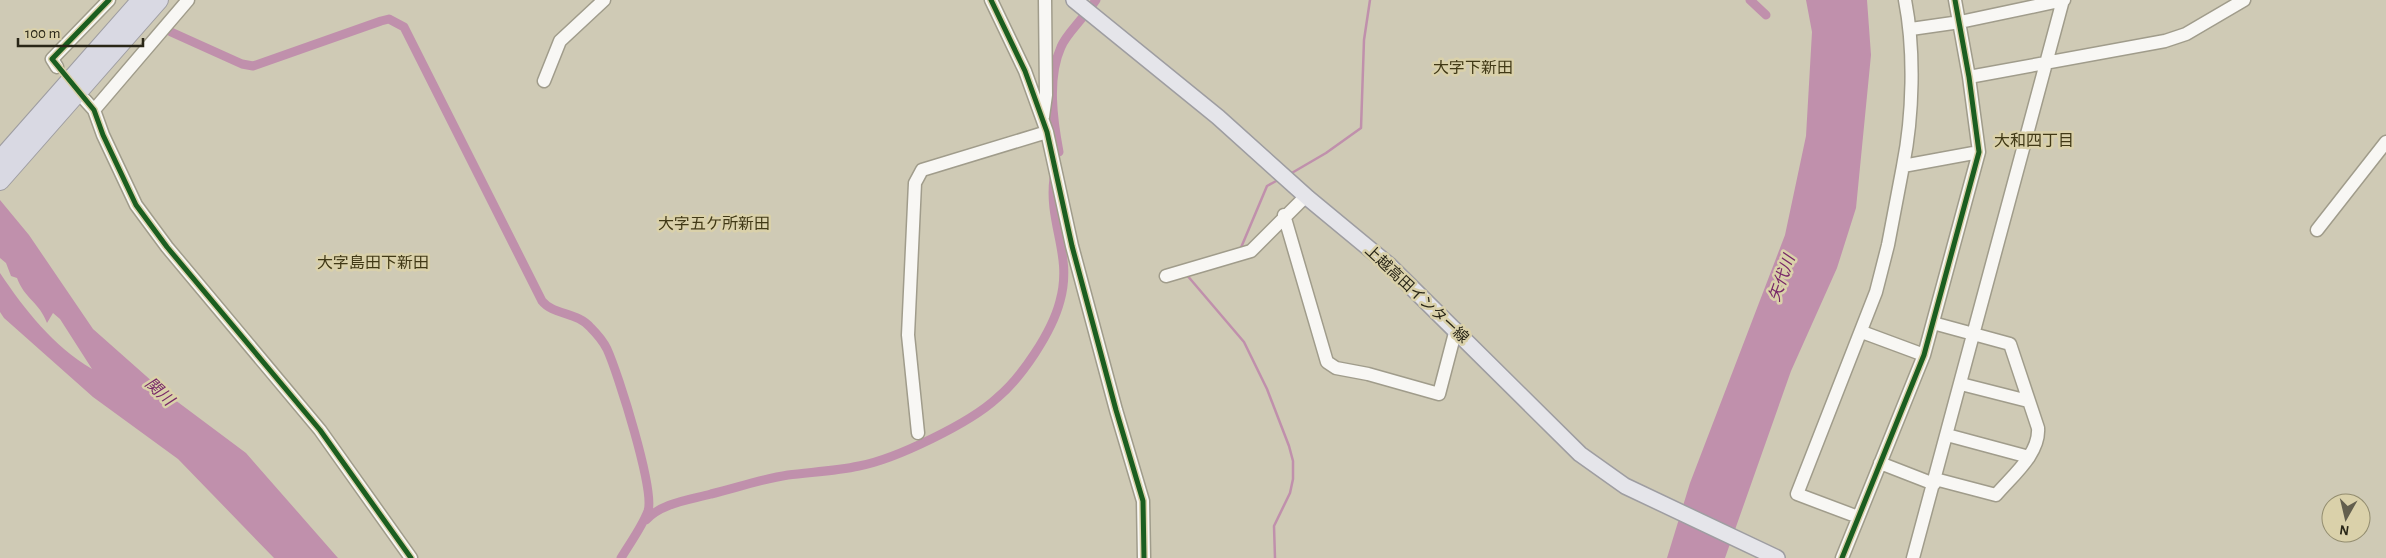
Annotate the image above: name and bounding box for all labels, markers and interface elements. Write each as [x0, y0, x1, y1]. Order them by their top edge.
scale bar [18, 15, 142, 47]
text: 100 m [25, 26, 60, 41]
district label: 大字下新田 [1433, 59, 1513, 76]
district label: 大和四丁目 [1994, 132, 2074, 149]
district label: 大字五ケ所新田 [658, 215, 770, 232]
street label: 上越高田インター線 [1362, 242, 1472, 346]
water label: 矢代川 [1765, 251, 1798, 304]
district label: 大字島田下新田 [317, 254, 429, 271]
water label: 関川 [142, 375, 178, 410]
north arrow [2321, 493, 2371, 543]
text: N [2339, 522, 2350, 537]

